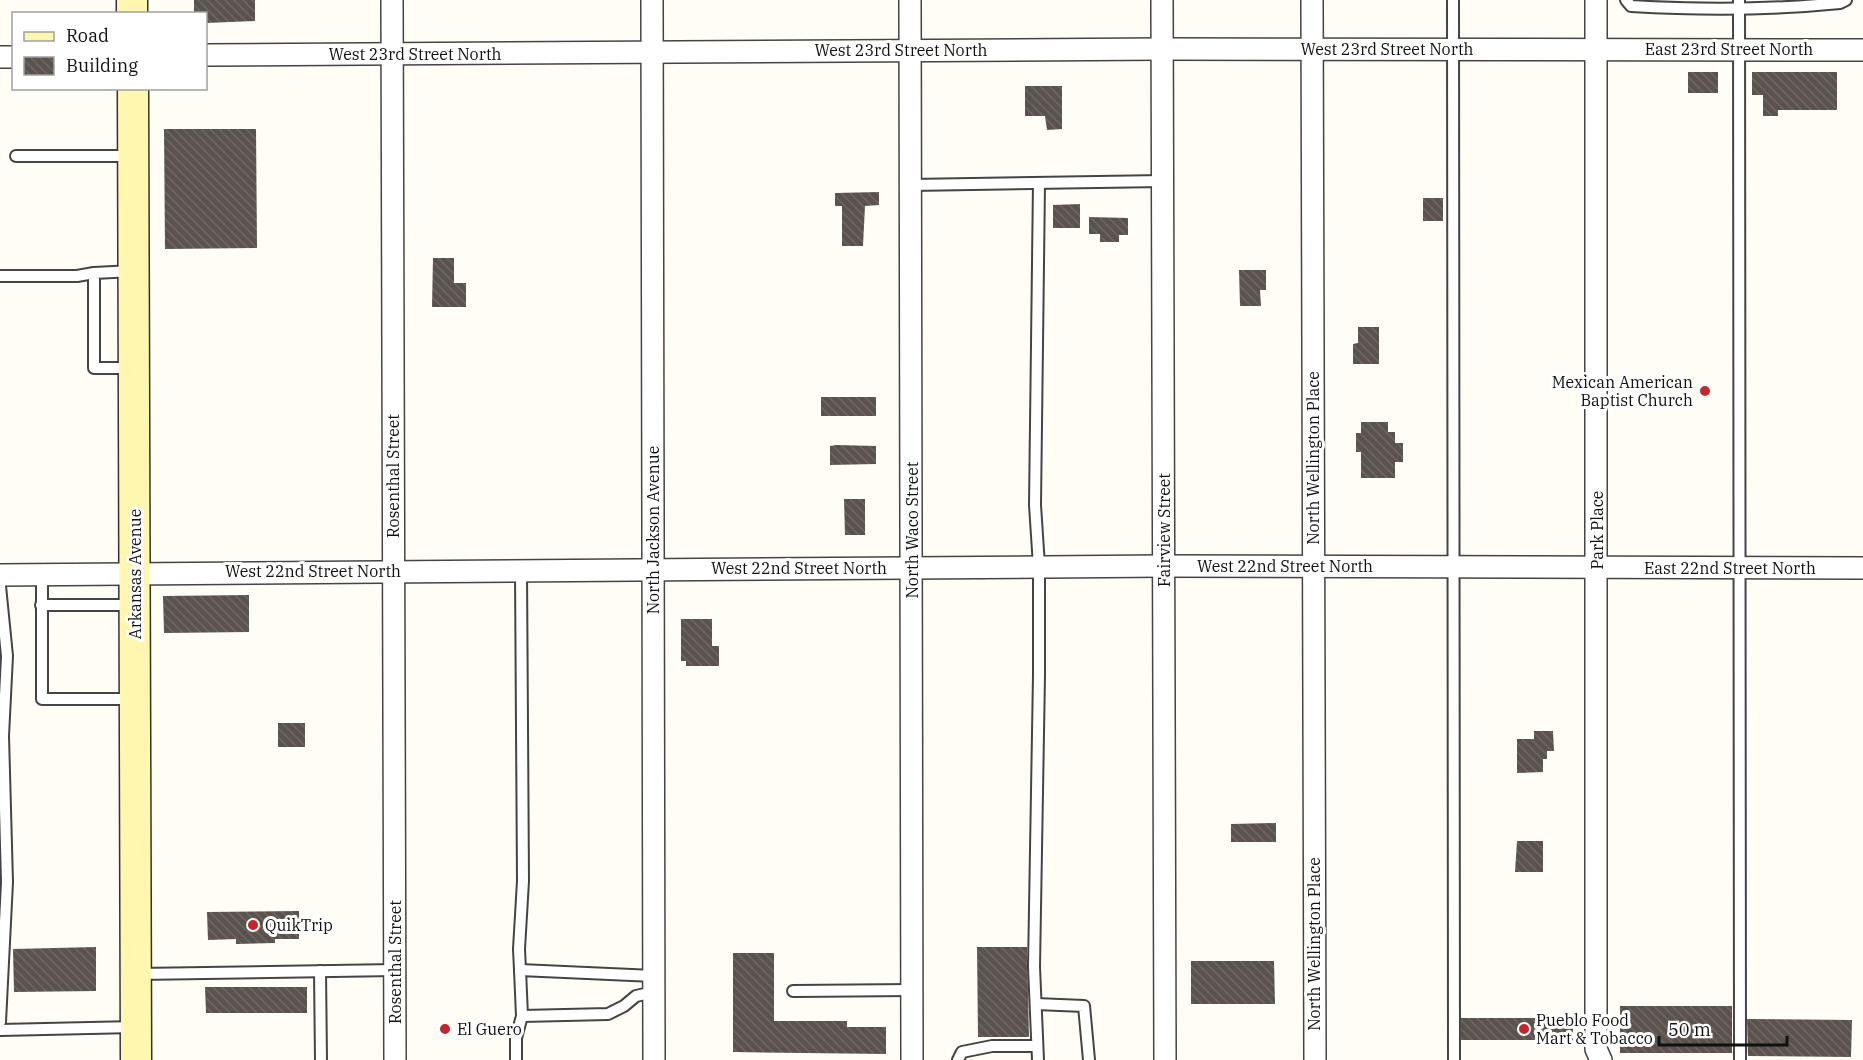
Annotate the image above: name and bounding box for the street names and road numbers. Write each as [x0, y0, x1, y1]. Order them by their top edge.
street label: West 23rd Street North [1300, 39, 1474, 59]
street label: East 23rd Street North [1645, 39, 1813, 59]
street label: West 23rd Street North [814, 40, 988, 60]
street label: West 23rd Street North [328, 44, 502, 64]
street label: North Wellington Place [1303, 371, 1323, 545]
street label: Rosenthal Street [383, 414, 403, 538]
street label: North Jackson Avenue [643, 446, 663, 614]
street label: North Waco Street [902, 461, 922, 599]
street label: Fairview Street [1154, 473, 1174, 587]
street label: Park Place [1587, 491, 1607, 569]
street label: Arkansas Avenue [125, 509, 145, 639]
street label: West 22nd Street North [1197, 556, 1373, 576]
street label: West 22nd Street North [711, 558, 887, 578]
street label: East 22nd Street North [1644, 558, 1816, 578]
street label: West 22nd Street North [225, 561, 401, 581]
street label: North Wellington Place [1304, 857, 1324, 1031]
street label: Rosenthal Street [385, 900, 405, 1024]

